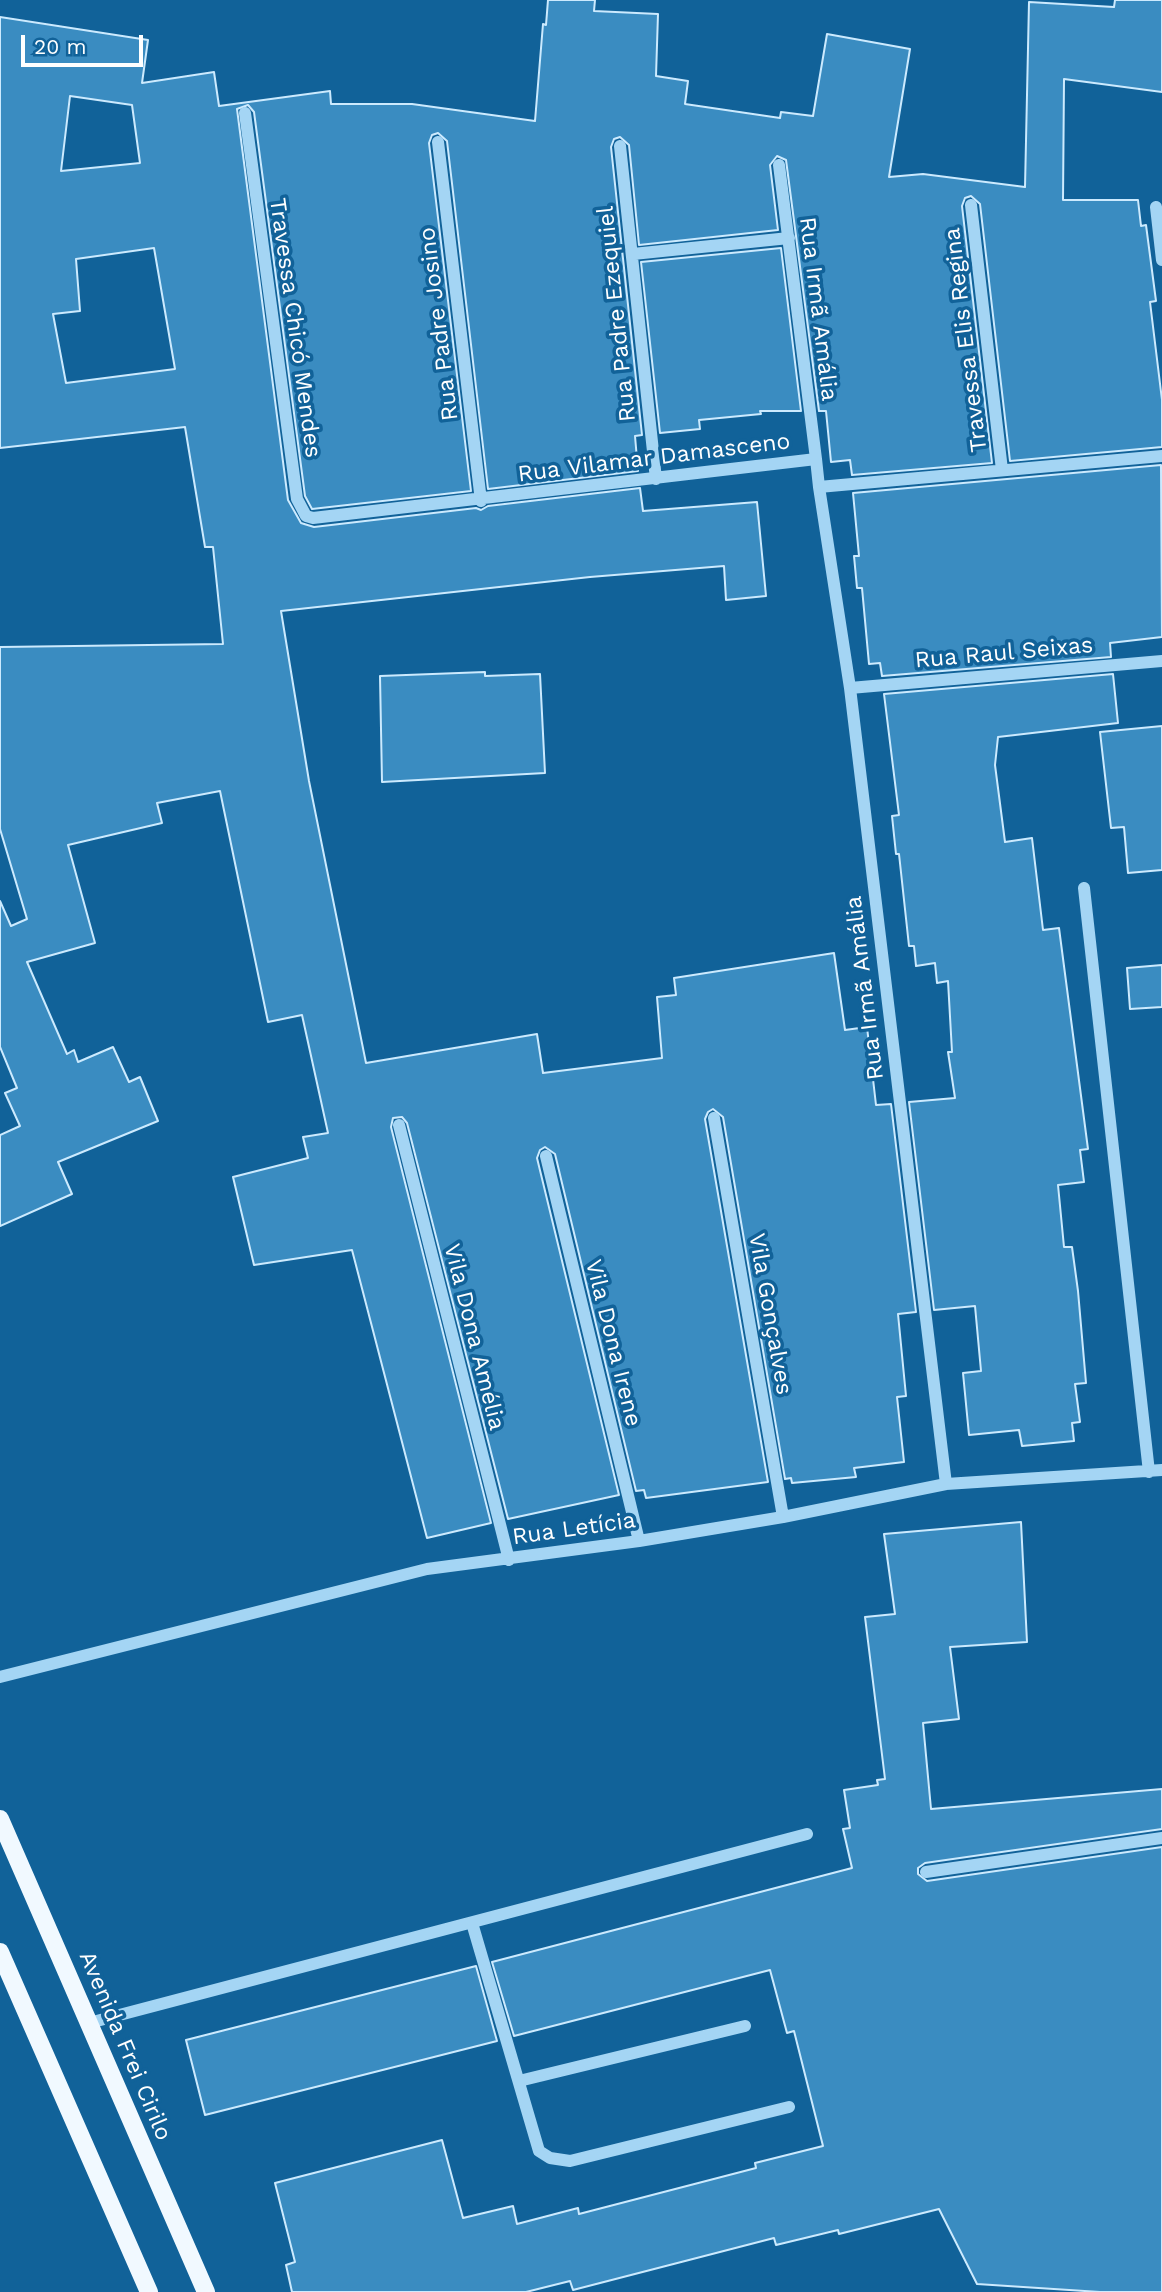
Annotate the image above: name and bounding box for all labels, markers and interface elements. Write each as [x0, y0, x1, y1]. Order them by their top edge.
scale bar [24, 21, 147, 65]
text: 20 m [34, 34, 86, 59]
street label: Travessa Chicó Mendes [263, 196, 327, 460]
street label: Rua Padre Ezequiel [592, 205, 642, 423]
street label: Rua Irmã Amália [793, 215, 843, 403]
street label: Rua Padre Josino [413, 226, 465, 422]
street label: Travessa Elis Regina [939, 226, 993, 454]
street label: Rua Vilamar Damasceno [516, 428, 792, 488]
street label: Rua Raul Seixas [914, 631, 1094, 675]
street label: Rua Irmã Amália [840, 894, 890, 1082]
street label: Vila Gonçalves [742, 1231, 798, 1397]
street label: Vila Dona Amélia [438, 1241, 510, 1433]
street label: Vila Dona Irene [579, 1257, 647, 1429]
street label: Rua Letícia [511, 1507, 637, 1551]
street label: Avenida Frei Cirilo [73, 1947, 177, 2145]

